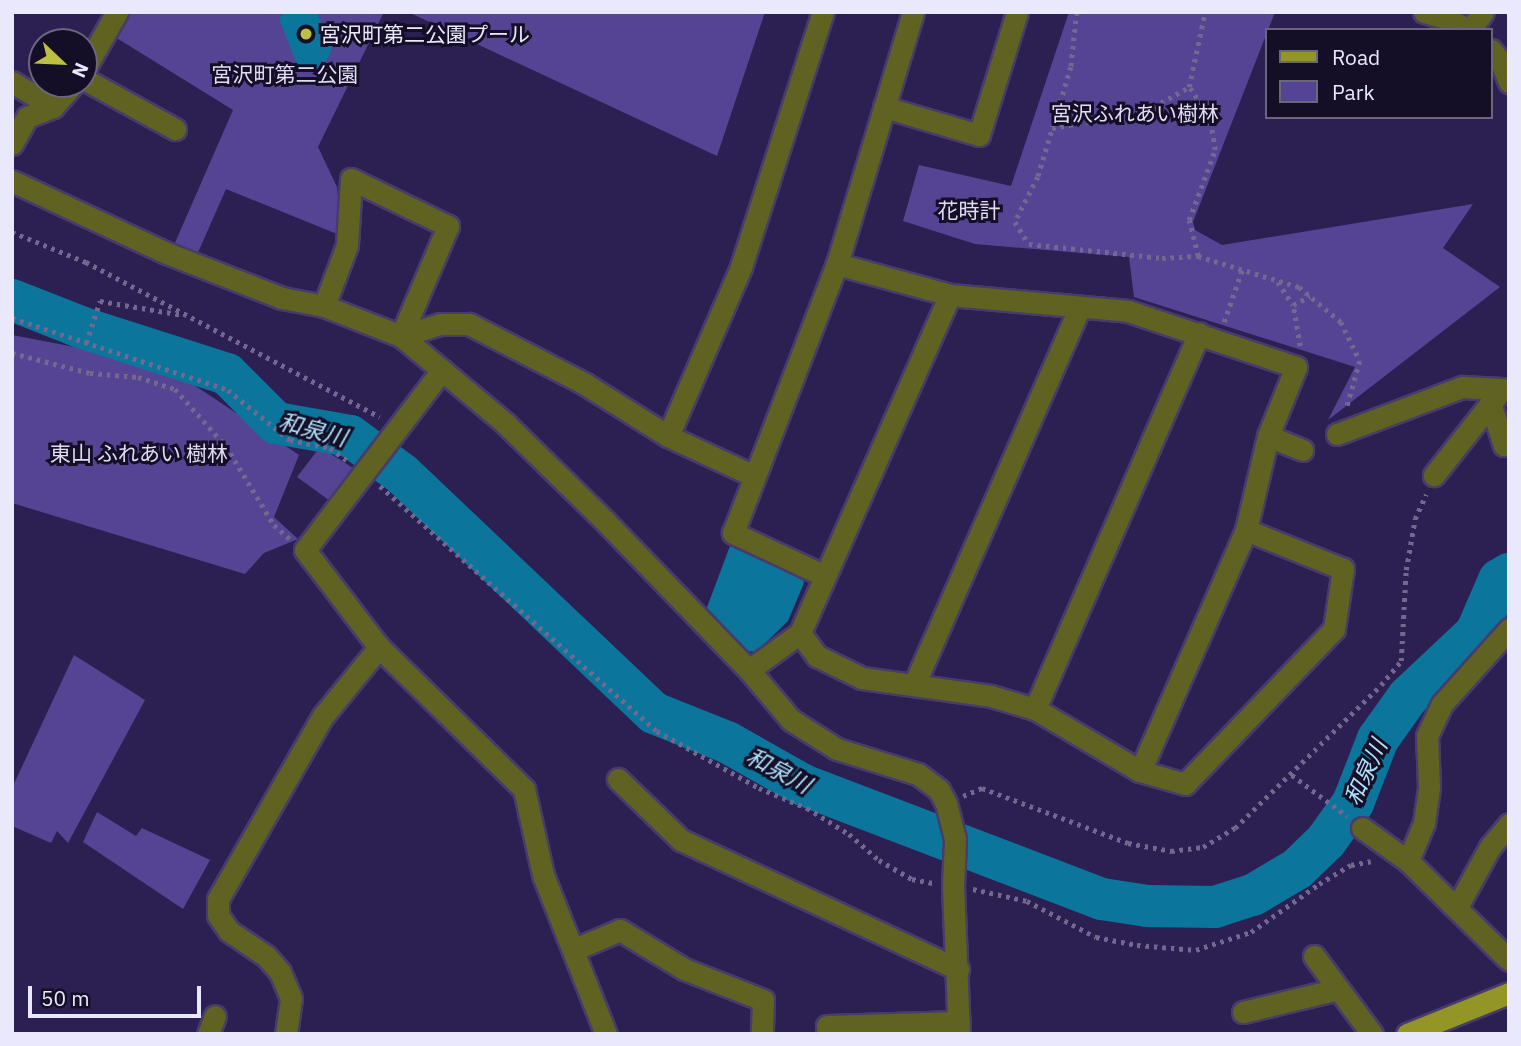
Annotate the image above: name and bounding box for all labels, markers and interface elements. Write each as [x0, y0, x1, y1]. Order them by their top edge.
place label: 宮沢町第二公園プール [320, 21, 530, 47]
marker: 宮沢町第二公園プール [298, 26, 314, 42]
north arrow [28, 28, 98, 98]
legend [1266, 28, 1493, 119]
text: Road [1332, 43, 1380, 71]
text: N [67, 59, 94, 81]
park label: 宮沢町第二公園 [212, 61, 358, 87]
text: Park [1332, 78, 1375, 106]
park label: 宮沢ふれあい樹林 [1051, 100, 1219, 126]
park label: 花時計 [938, 197, 1000, 223]
water label: 和泉川 [276, 407, 350, 451]
park label: 東山 ふれあい 樹林 [50, 440, 228, 466]
water label: 和泉川 [1338, 735, 1392, 809]
water label: 和泉川 [742, 742, 816, 798]
scale bar [32, 972, 205, 1016]
text: 50 m [41, 984, 90, 1012]

